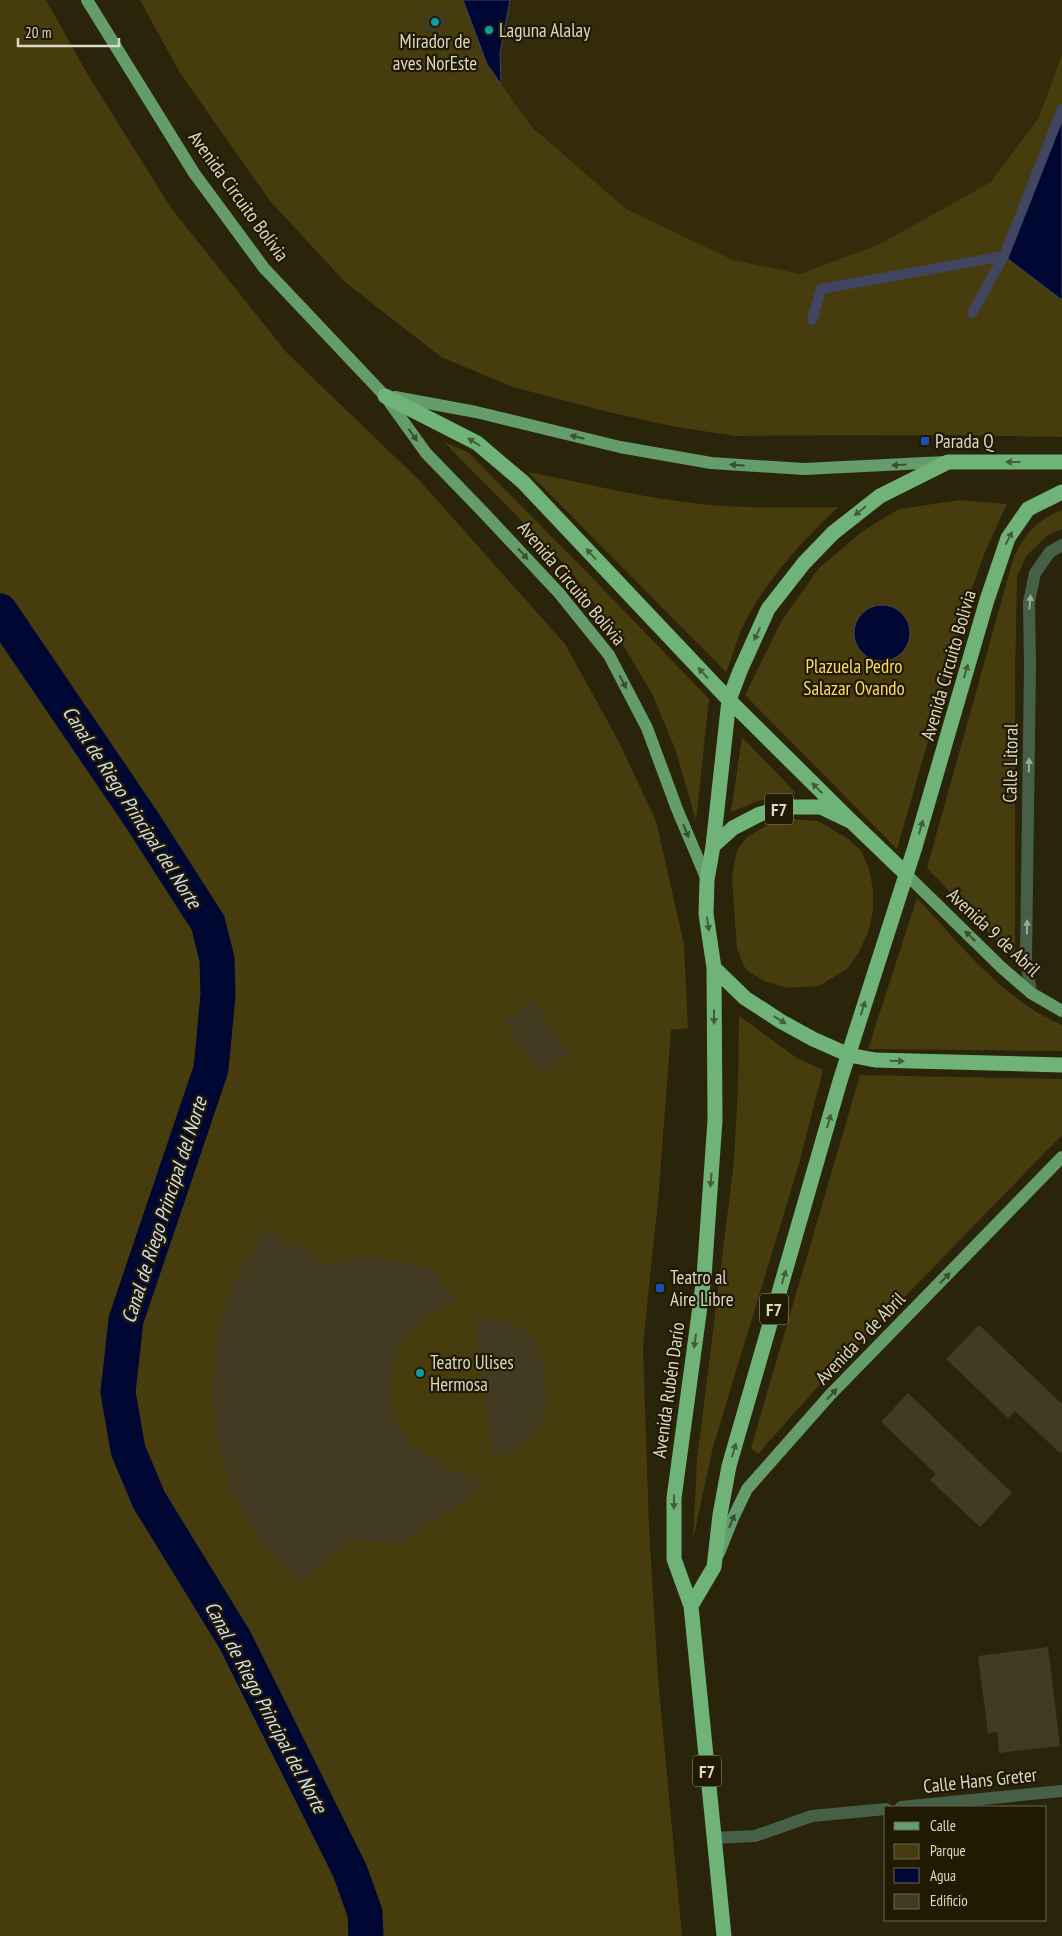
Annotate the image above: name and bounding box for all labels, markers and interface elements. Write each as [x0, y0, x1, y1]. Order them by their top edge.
scale bar [18, 15, 119, 47]
marker: Mirador de aves NorEste [429, 16, 441, 28]
place label: Laguna Alalay [499, 18, 591, 42]
text: 20 m [25, 23, 51, 42]
marker: Laguna Alalay [483, 24, 495, 36]
place label: Mirador de aves NorEste [393, 29, 477, 75]
street label: Avenida Circuito Bolivia [184, 126, 294, 266]
one-way arrow [408, 428, 418, 442]
place label: Parada Q [935, 429, 994, 453]
one-way arrow [570, 433, 585, 441]
marker: Parada Q [919, 435, 931, 447]
one-way arrow [467, 438, 481, 447]
one-way arrow [1005, 458, 1021, 466]
one-way arrow [729, 461, 745, 469]
one-way arrow [891, 461, 907, 469]
one-way arrow [854, 506, 867, 517]
street label: Avenida Circuito Bolivia [513, 516, 631, 650]
one-way arrow [1005, 530, 1013, 545]
one-way arrow [518, 548, 529, 561]
one-way arrow [585, 549, 597, 561]
street label: Avenida Circuito Bolivia [915, 587, 981, 743]
one-way arrow [1026, 594, 1034, 610]
one-way arrow [752, 627, 760, 641]
park label: Plazuela Pedro Salazar Ovando [803, 654, 905, 700]
one-way arrow [963, 664, 971, 679]
one-way arrow [697, 667, 709, 679]
one-way arrow [619, 675, 627, 689]
water label: Canal de Riego Principal del Norte [57, 701, 208, 915]
street label: Calle Litoral [997, 723, 1023, 803]
one-way arrow [1025, 756, 1033, 772]
one-way arrow [811, 782, 823, 794]
road number: F7 [765, 794, 793, 824]
one-way arrow [917, 820, 925, 835]
one-way arrow [683, 824, 691, 838]
street label: Avenida 9 de Abril [942, 883, 1046, 982]
one-way arrow [704, 917, 712, 933]
one-way arrow [1023, 919, 1031, 935]
one-way arrow [964, 931, 976, 943]
one-way arrow [860, 1001, 868, 1016]
one-way arrow [711, 1009, 719, 1025]
one-way arrow [773, 1016, 786, 1025]
one-way arrow [889, 1057, 905, 1065]
water label: Canal de Riego Principal del Norte [115, 1092, 213, 1326]
one-way arrow [825, 1113, 833, 1128]
one-way arrow [706, 1172, 714, 1188]
place label: Teatro al Aire Libre [670, 1265, 734, 1311]
one-way arrow [780, 1269, 788, 1284]
one-way arrow [939, 1272, 951, 1284]
marker: Teatro al Aire Libre [654, 1282, 666, 1294]
street label: Avenida 9 de Abril [810, 1286, 910, 1389]
road number: F7 [760, 1294, 788, 1325]
street label: Avenida Rubén Darío [647, 1321, 689, 1459]
one-way arrow [691, 1334, 699, 1350]
place label: Teatro Ulises Hermosa [430, 1350, 514, 1396]
marker: Teatro Ulises Hermosa [414, 1367, 426, 1379]
one-way arrow [826, 1389, 838, 1401]
one-way arrow [730, 1442, 738, 1457]
one-way arrow [670, 1495, 678, 1511]
one-way arrow [728, 1514, 736, 1528]
water label: Canal de Riego Principal del Norte [199, 1597, 334, 1819]
road number: F7 [693, 1755, 721, 1786]
street label: Calle Hans Greter [922, 1762, 1039, 1798]
legend [884, 1806, 1047, 1921]
text: Calle [930, 1816, 956, 1835]
text: Parque [930, 1841, 966, 1860]
text: Agua [930, 1866, 956, 1885]
text: Edificio [930, 1891, 968, 1910]

